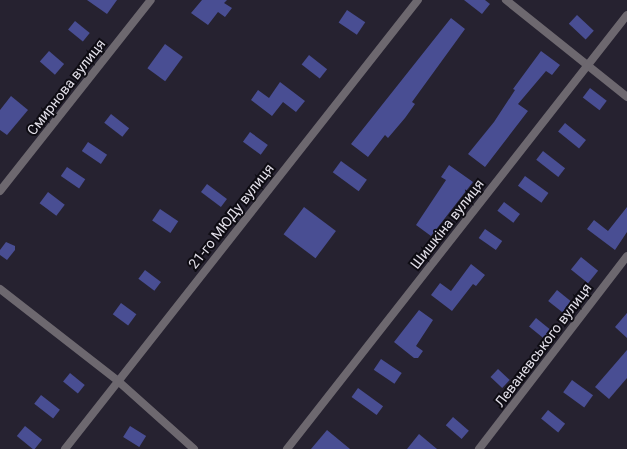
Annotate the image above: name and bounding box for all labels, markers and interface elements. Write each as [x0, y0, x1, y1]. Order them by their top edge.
street label: Смирнова вулиця [23, 36, 109, 138]
street label: 21-го МЮДу вулиця [185, 160, 277, 272]
street label: Шишкіна вулиця [407, 176, 487, 272]
street label: Леваневського вулиця [491, 280, 595, 410]

